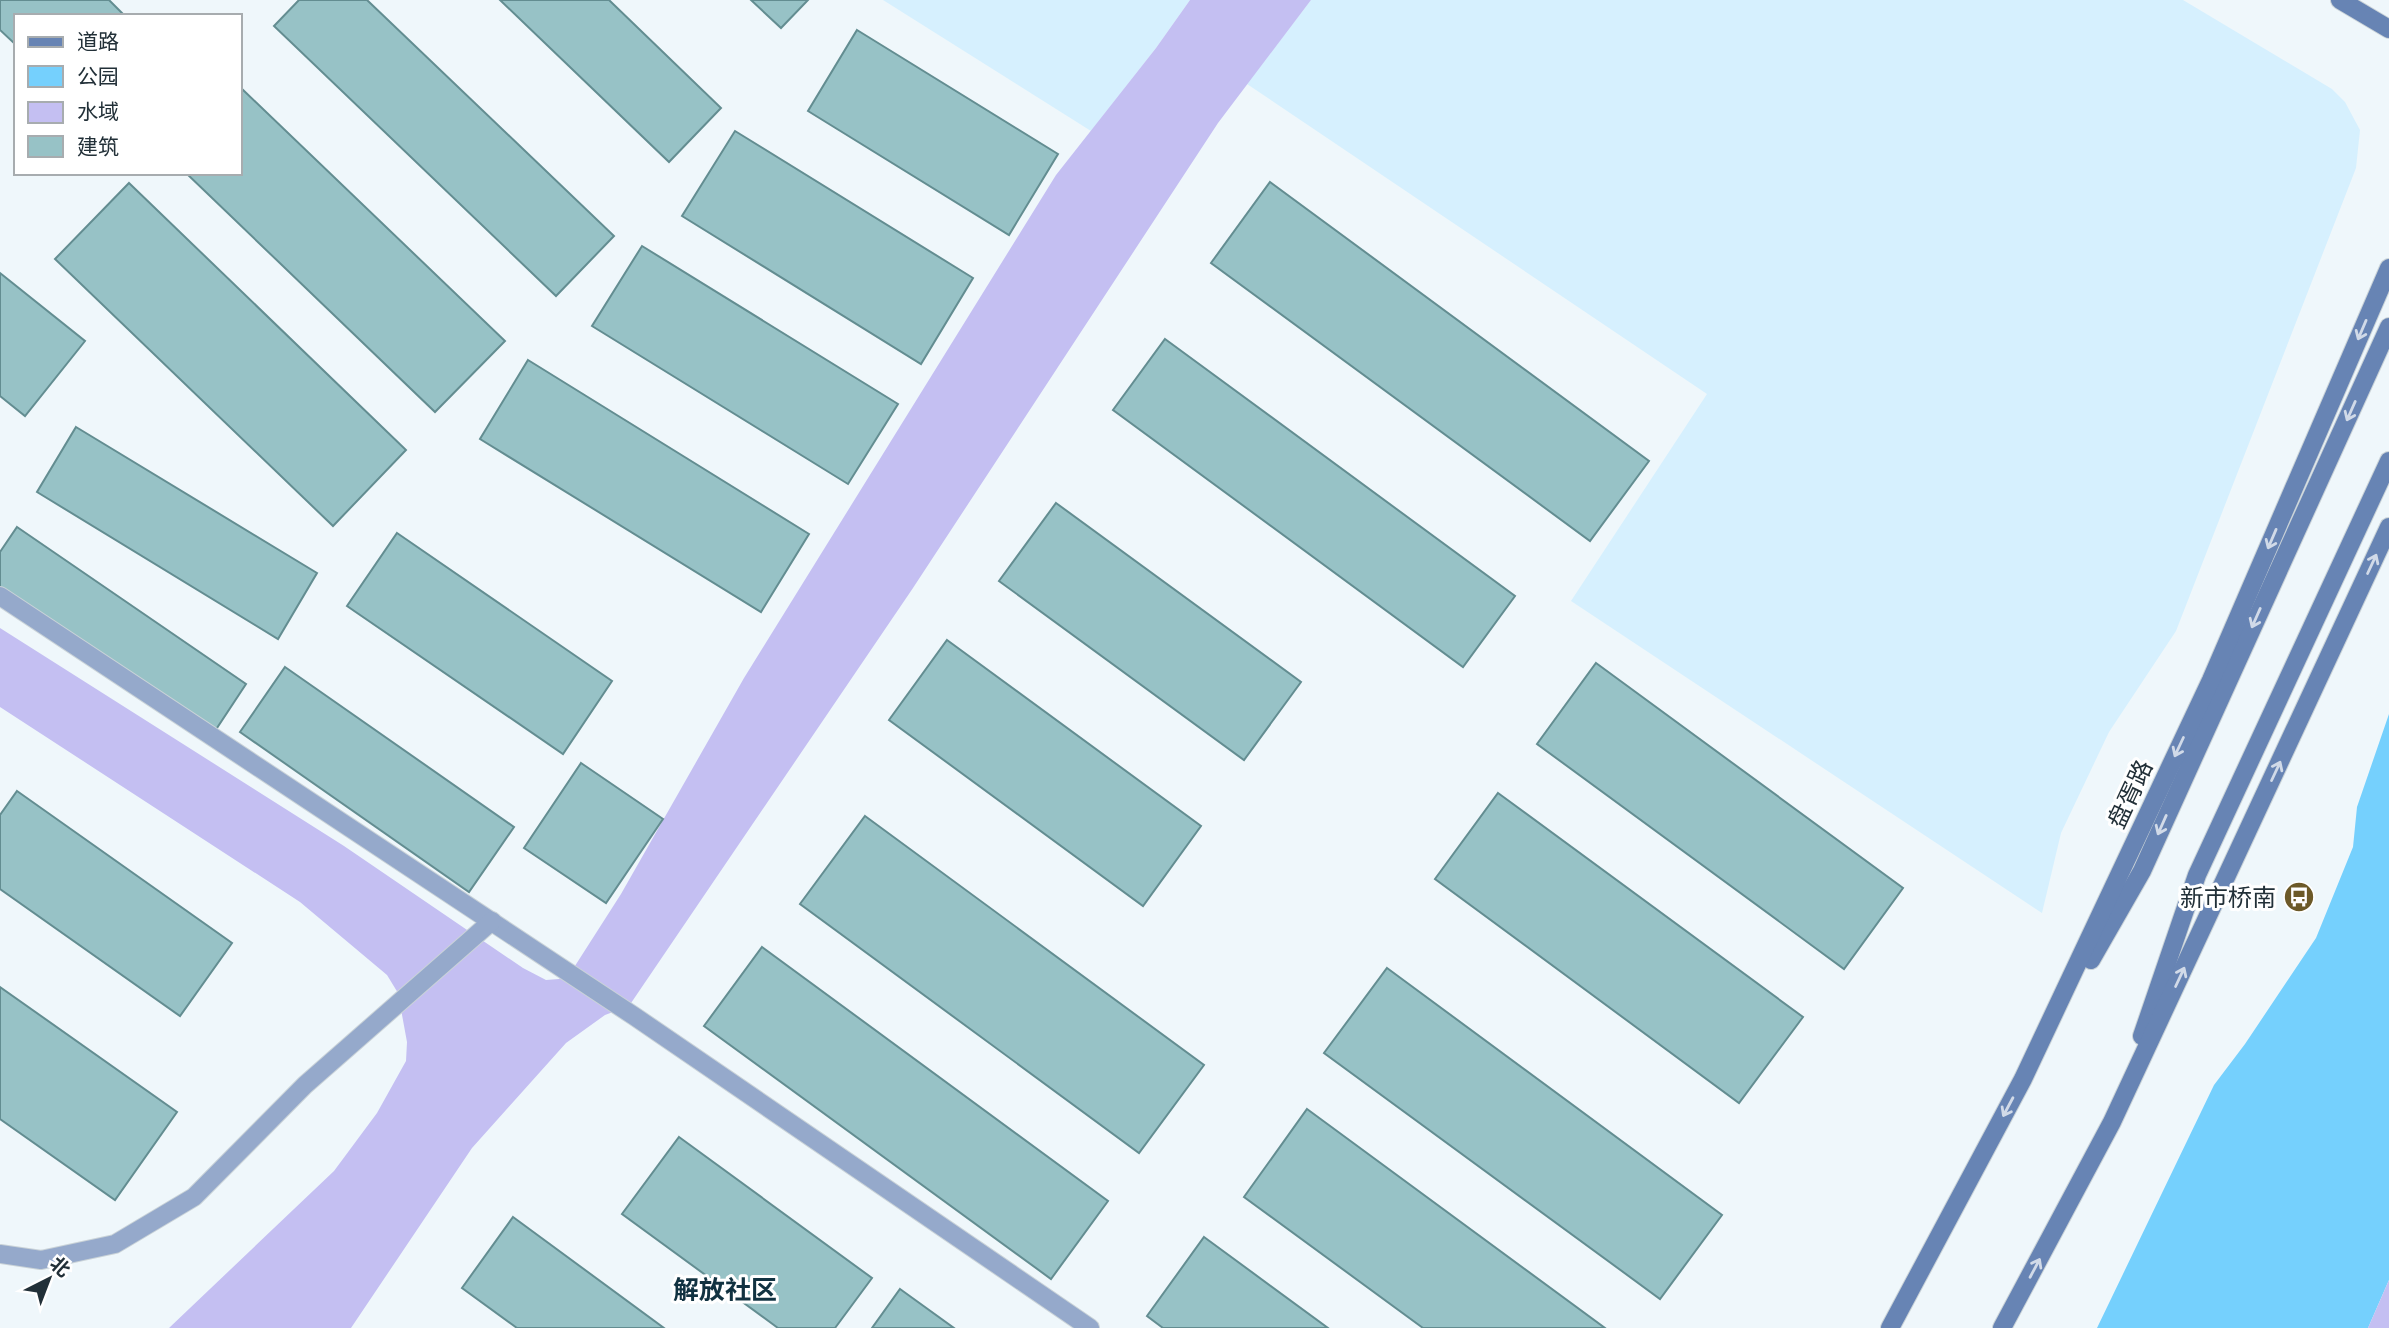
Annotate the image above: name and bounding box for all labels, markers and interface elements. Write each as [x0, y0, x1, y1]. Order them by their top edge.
legend [14, 14, 242, 175]
text: 道路 [77, 29, 119, 54]
text: 公园 [77, 64, 119, 89]
text: 水域 [77, 99, 119, 124]
text: 建筑 [77, 134, 119, 159]
one-way arrow [2355, 319, 2368, 341]
one-way arrow [2344, 400, 2357, 421]
one-way arrow [2265, 528, 2278, 549]
one-way arrow [2366, 554, 2379, 575]
one-way arrow [2249, 607, 2263, 628]
one-way arrow [2172, 736, 2186, 757]
street label: 盘胥路 [2102, 755, 2158, 833]
one-way arrow [2270, 761, 2284, 782]
one-way arrow [2155, 814, 2168, 836]
bus stop icon: 新市桥南 [2282, 880, 2316, 914]
place label: 新市桥南 [2180, 883, 2276, 912]
one-way arrow [2174, 967, 2187, 988]
one-way arrow [2001, 1097, 2015, 1117]
north arrow [14, 1244, 84, 1314]
text: 北 [45, 1252, 75, 1282]
one-way arrow [2029, 1258, 2042, 1279]
district label: 解放社区 [673, 1274, 777, 1305]

